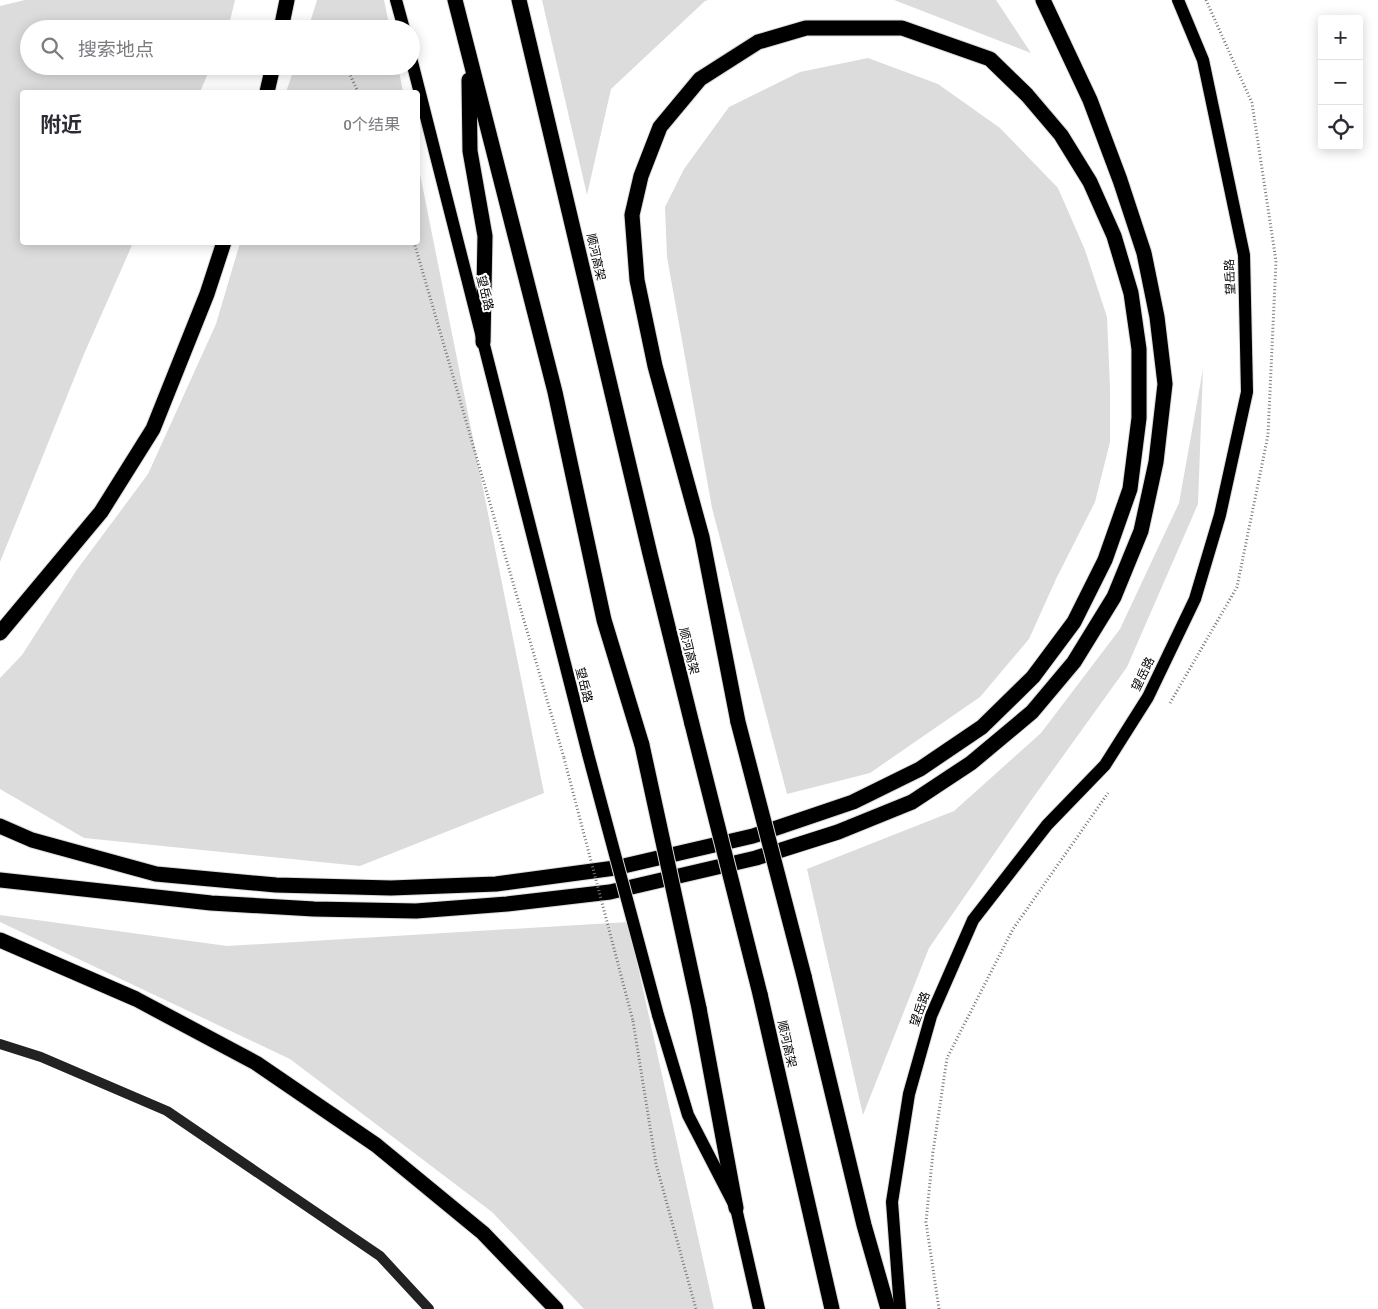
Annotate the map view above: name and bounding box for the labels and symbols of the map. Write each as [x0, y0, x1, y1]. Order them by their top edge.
street label: 顺河高架 [583, 232, 608, 282]
street label: 望岳路 [1222, 259, 1239, 295]
street label: 望岳路 [473, 274, 496, 312]
street label: 顺河高架 [675, 626, 702, 676]
street label: 望岳路 [1129, 655, 1158, 694]
street label: 望岳路 [572, 666, 595, 704]
street label: 望岳路 [907, 990, 934, 1029]
street label: 顺河高架 [774, 1019, 799, 1069]

